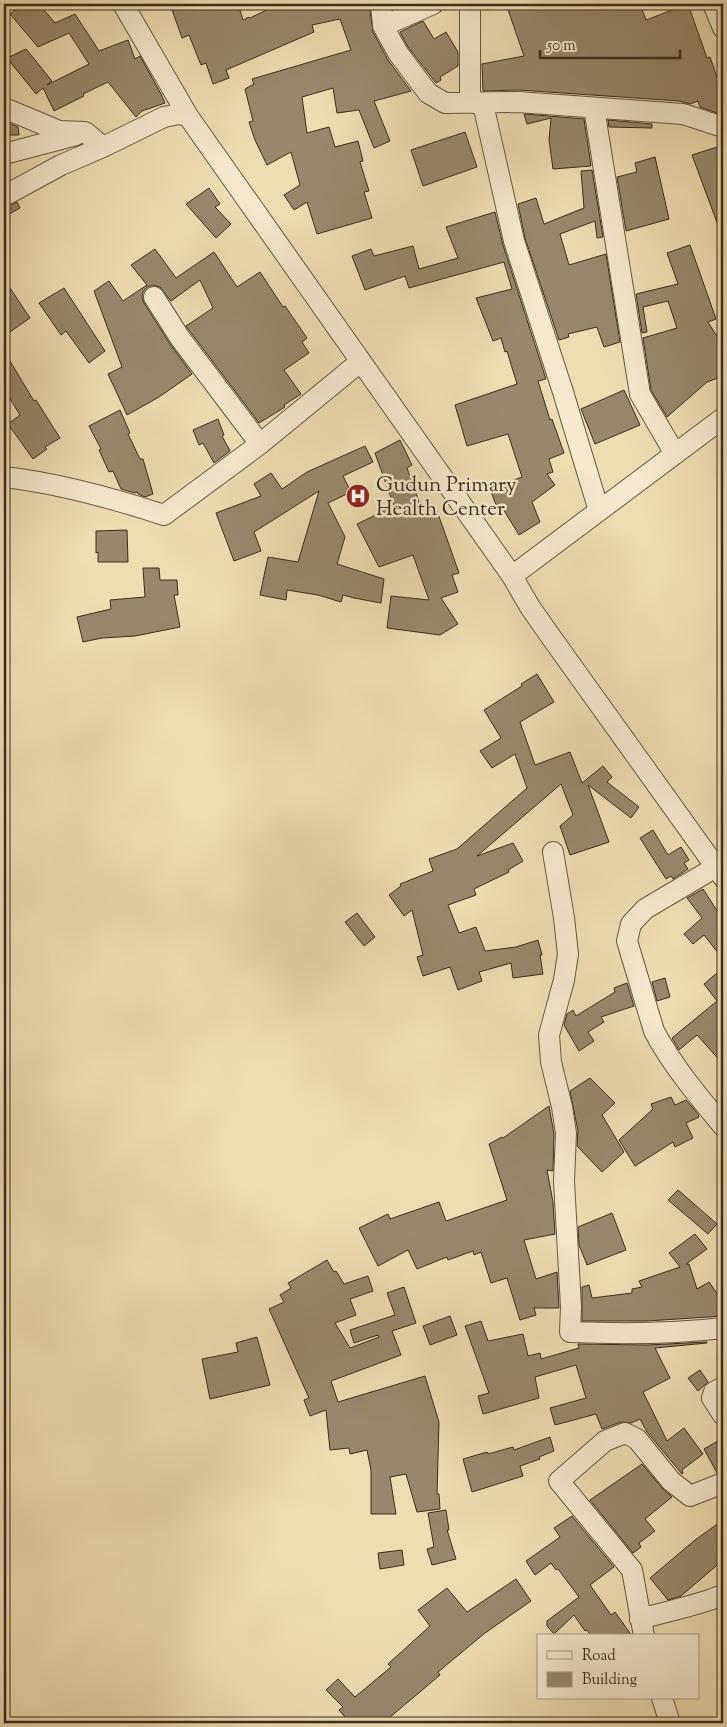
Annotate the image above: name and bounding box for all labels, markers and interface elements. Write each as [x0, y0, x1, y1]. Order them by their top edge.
scale bar [540, 28, 680, 60]
text: 50 m [546, 36, 576, 57]
place label: Gudun Primary Health Center [376, 471, 517, 525]
hospital icon: Gudun Primary Health Center [345, 483, 371, 509]
legend [537, 1634, 700, 1700]
text: Road [582, 1646, 616, 1667]
text: Building [582, 1670, 637, 1691]

